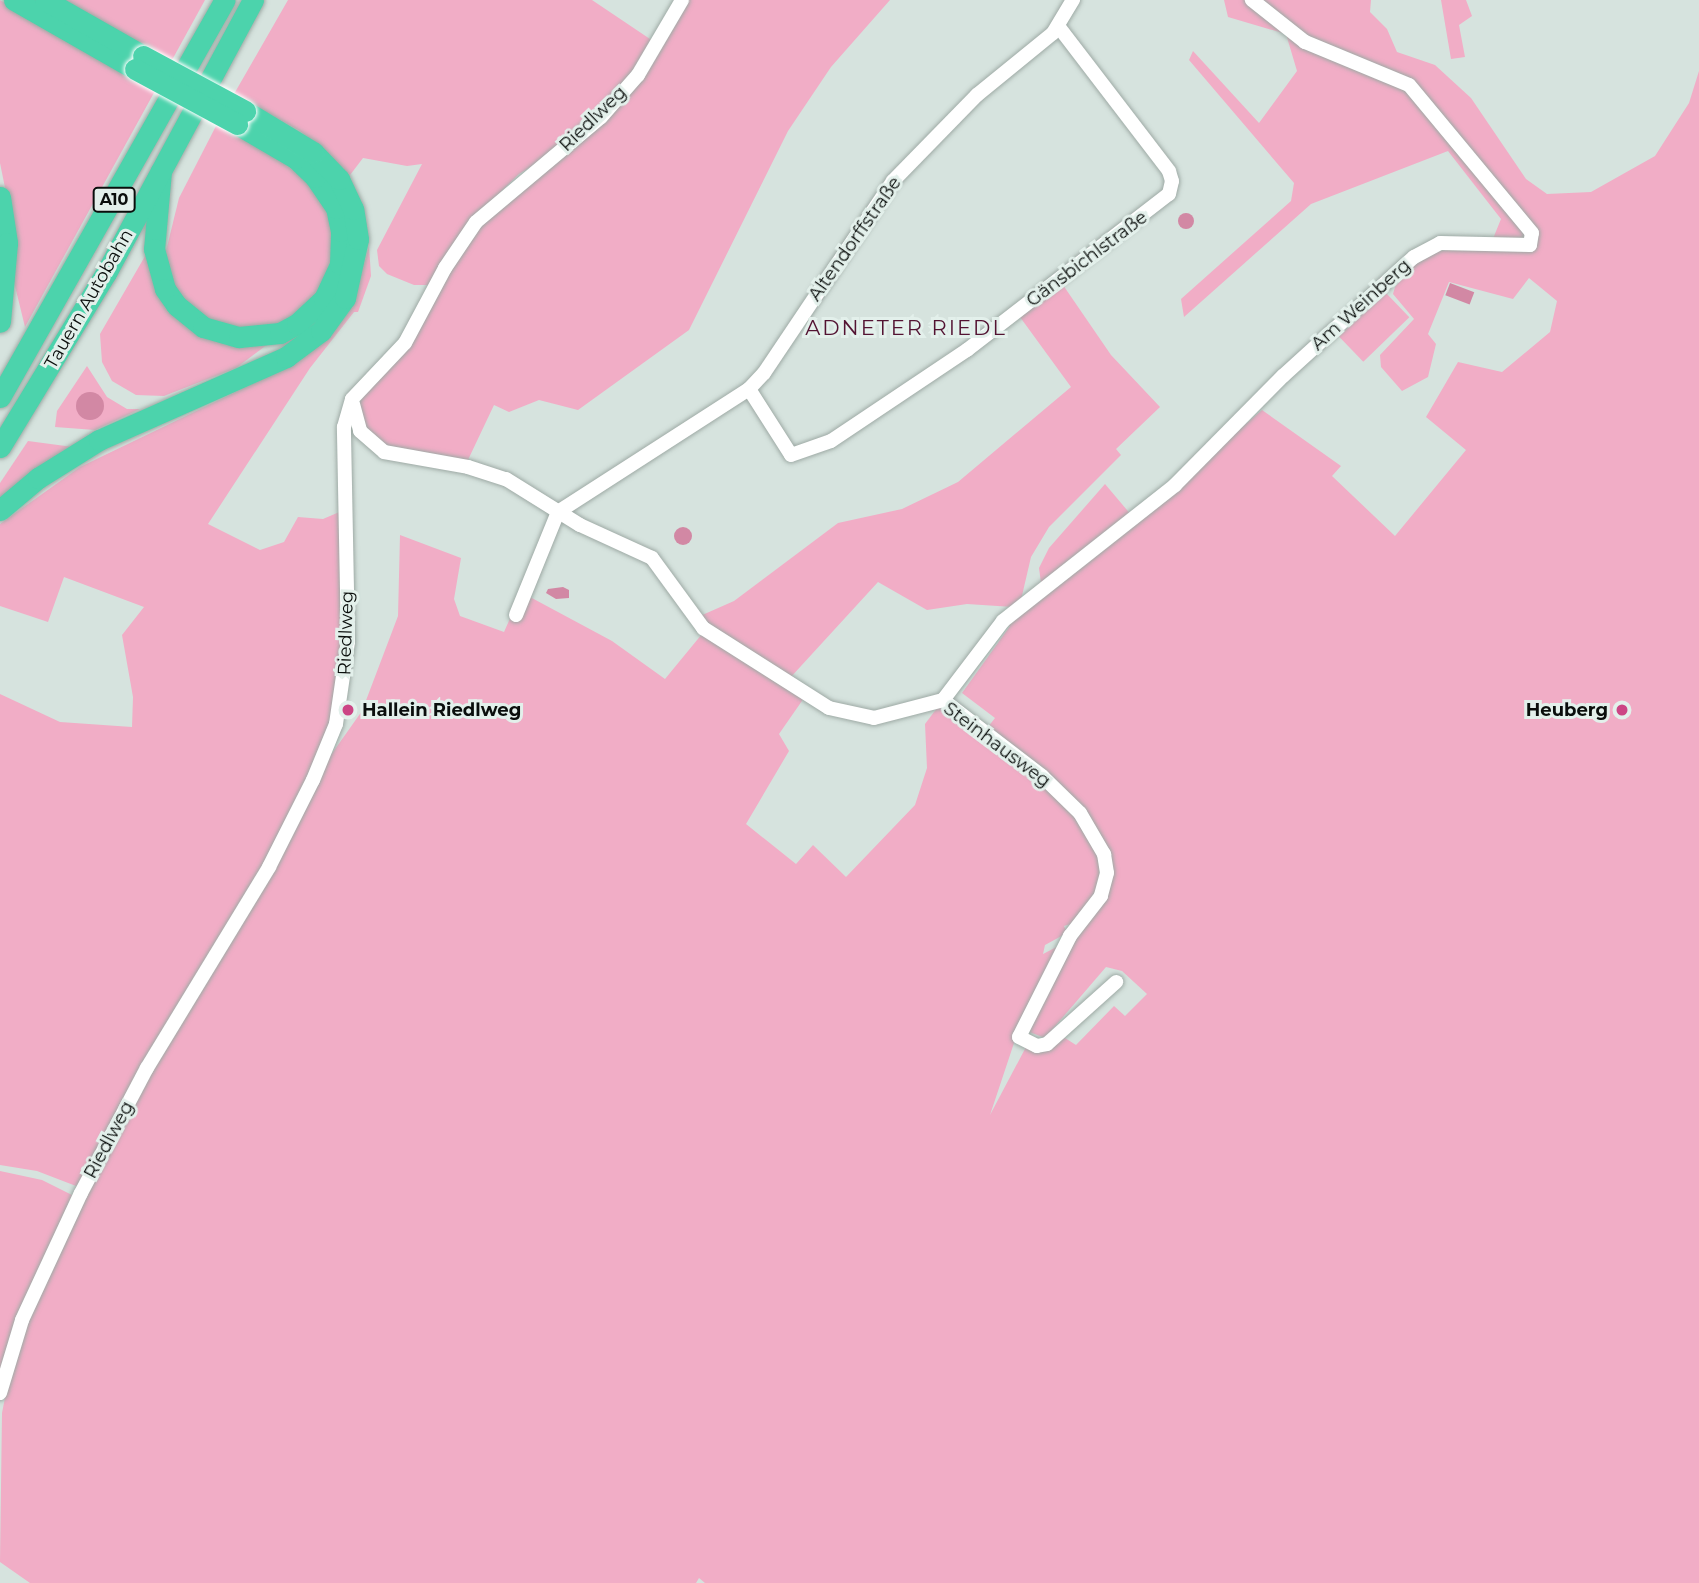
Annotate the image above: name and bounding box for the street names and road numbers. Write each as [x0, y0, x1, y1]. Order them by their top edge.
street label: Riedlweg [555, 82, 631, 156]
street label: Altendorffstraße [804, 173, 906, 305]
road number: A10 [91, 188, 137, 212]
street label: Gänsbichlstraße [1022, 207, 1152, 311]
street label: Tauern Autobahn [40, 225, 138, 373]
street label: Am Weinberg [1307, 255, 1415, 355]
street label: Riedlweg [334, 590, 358, 676]
street label: Steinhausweg [939, 698, 1055, 792]
street label: Riedlweg [80, 1098, 138, 1182]

